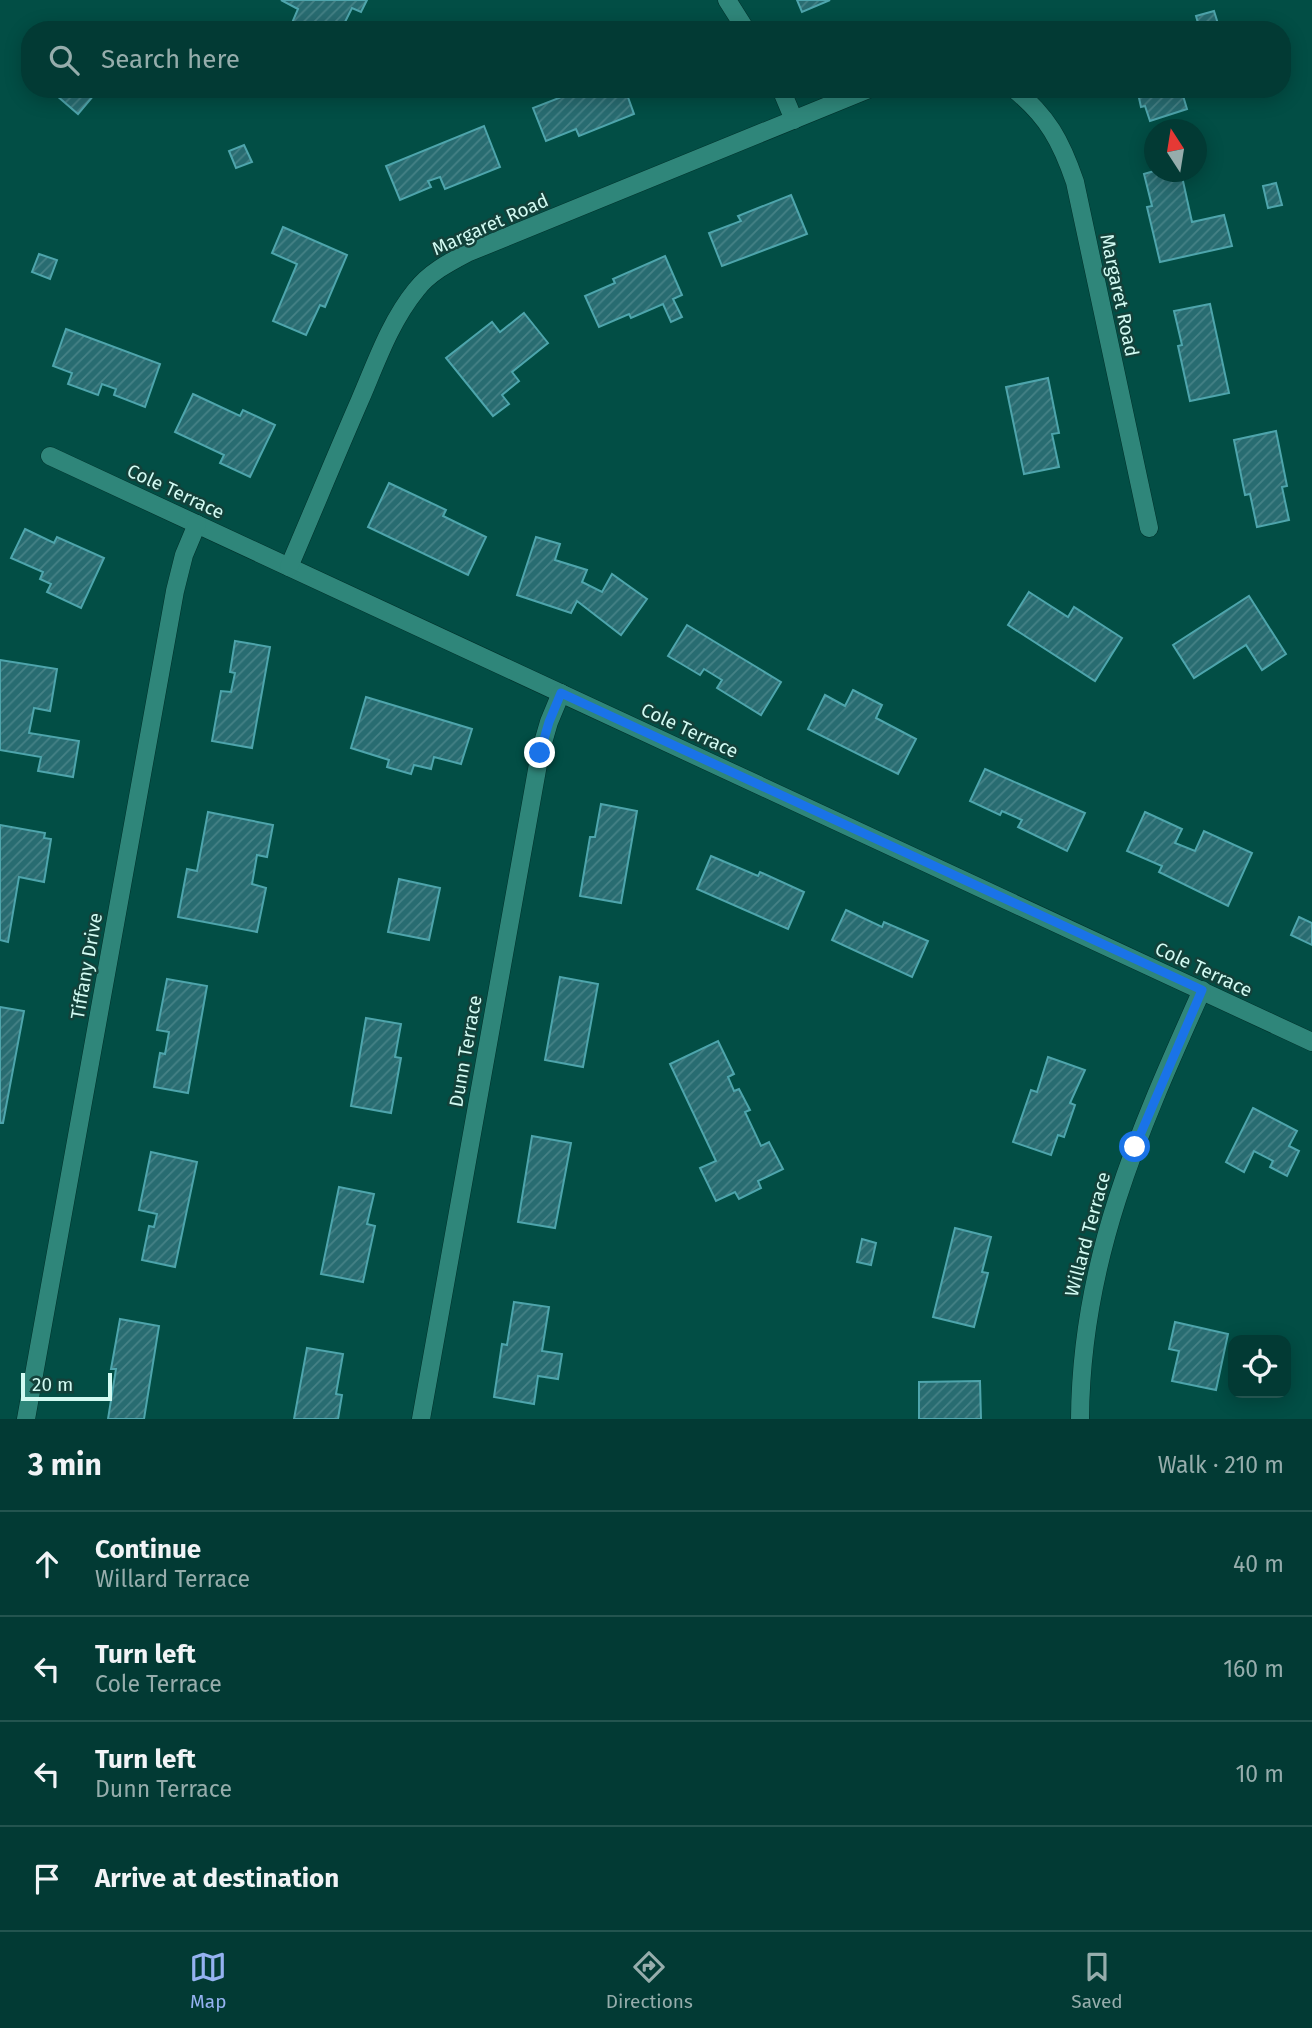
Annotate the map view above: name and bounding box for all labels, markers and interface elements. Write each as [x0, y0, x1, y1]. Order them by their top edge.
search box [21, 21, 1291, 98]
icon: search [45, 41, 83, 79]
text: Search here [101, 44, 240, 75]
north arrow [1144, 119, 1207, 182]
street label: Margaret Road [428, 189, 552, 260]
street label: Margaret Road [1095, 232, 1144, 359]
street label: Cole Terrace [123, 459, 228, 524]
street label: Cole Terrace [637, 698, 742, 763]
route end [524, 737, 555, 768]
street label: Tiffany Drive [66, 911, 107, 1021]
street label: Cole Terrace [1151, 937, 1256, 1002]
street label: Dunn Terrace [444, 993, 487, 1109]
route start [1119, 1131, 1150, 1162]
street label: Willard Terrace [1060, 1169, 1115, 1299]
map controls [1228, 1335, 1291, 1398]
button: locate [1228, 1335, 1291, 1398]
scale bar [21, 1370, 112, 1402]
text: 20 m [32, 1373, 73, 1396]
text: 3 min [28, 1447, 102, 1483]
text: Walk · 210 m [1158, 1451, 1284, 1479]
text: Continue [95, 1534, 201, 1565]
icon: ahead [28, 1545, 66, 1583]
text: 40 m [1233, 1550, 1284, 1578]
text: Willard Terrace [95, 1565, 250, 1593]
text: Turn left [95, 1639, 196, 1670]
icon: left [28, 1650, 66, 1688]
text: 160 m [1223, 1655, 1284, 1683]
text: Cole Terrace [95, 1670, 222, 1698]
text: Turn left [95, 1744, 196, 1775]
icon: left [28, 1755, 66, 1793]
text: 10 m [1235, 1760, 1284, 1788]
text: Dunn Terrace [95, 1775, 232, 1803]
icon: arrive [28, 1860, 66, 1898]
text: Arrive at destination [95, 1863, 339, 1894]
tab: Map [189, 1948, 227, 2013]
tab: Directions [606, 1948, 693, 2013]
tab: Saved [1071, 1948, 1123, 2013]

